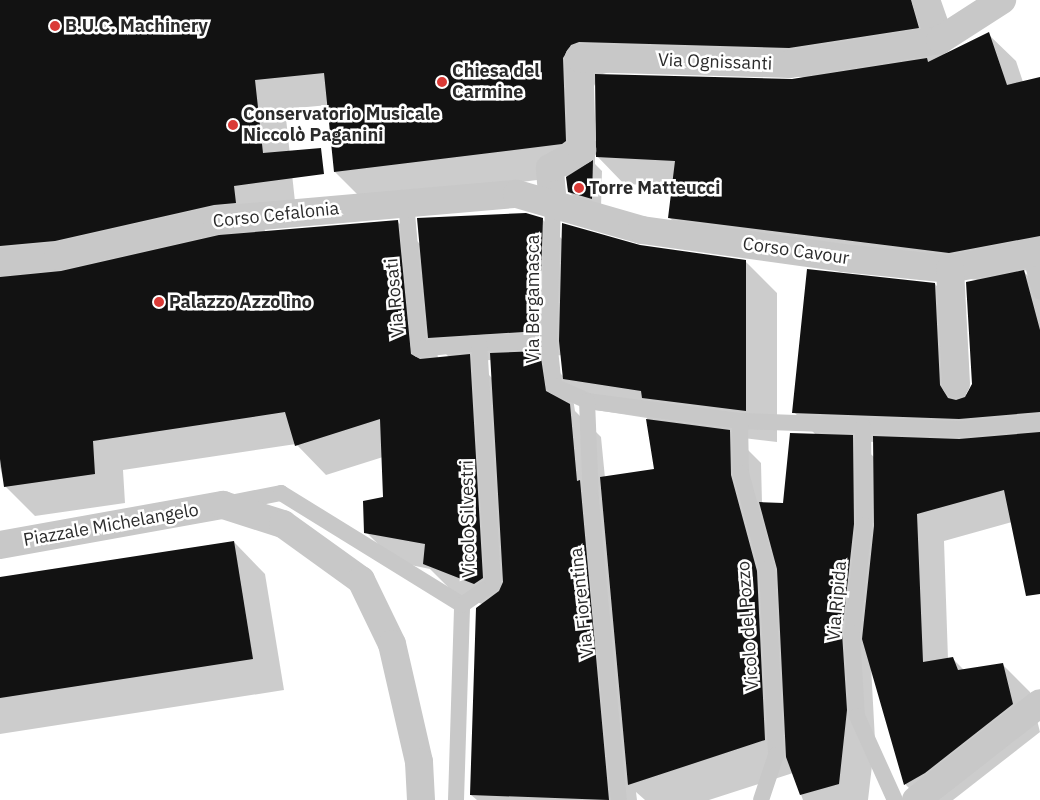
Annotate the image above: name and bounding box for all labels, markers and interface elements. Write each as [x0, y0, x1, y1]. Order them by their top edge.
place label: B.U.C. Machinery [65, 15, 208, 37]
marker: B.U.C. Machinery [49, 20, 61, 32]
street label: Via Ognissanti [657, 49, 773, 75]
place label: Chiesa del Carmine [452, 61, 540, 104]
marker: Chiesa del Carmine [436, 76, 448, 88]
place label: Conservatorio Musicale Niccolò Paganini [243, 104, 440, 146]
marker: Conservatorio Musicale Niccolò Paganini [227, 119, 239, 131]
place label: Torre Matteucci [589, 177, 720, 199]
marker: Torre Matteucci [573, 182, 585, 194]
street label: Corso Cefalonia [212, 198, 340, 232]
street label: Corso Cavour [741, 233, 851, 269]
street label: Via Bergamasca [522, 235, 544, 363]
street label: Via Rosati [381, 257, 409, 339]
place label: Palazzo Azzolino [169, 291, 312, 313]
marker: Palazzo Azzolino [153, 296, 165, 308]
street label: Vicolo Silvestri [456, 460, 480, 578]
street label: Piazzale Michelangelo [22, 499, 200, 551]
street label: Via Fiorentina [565, 547, 599, 659]
street label: Vicolo del Pozzo [733, 560, 763, 692]
street label: Via Ripida [823, 560, 851, 642]

